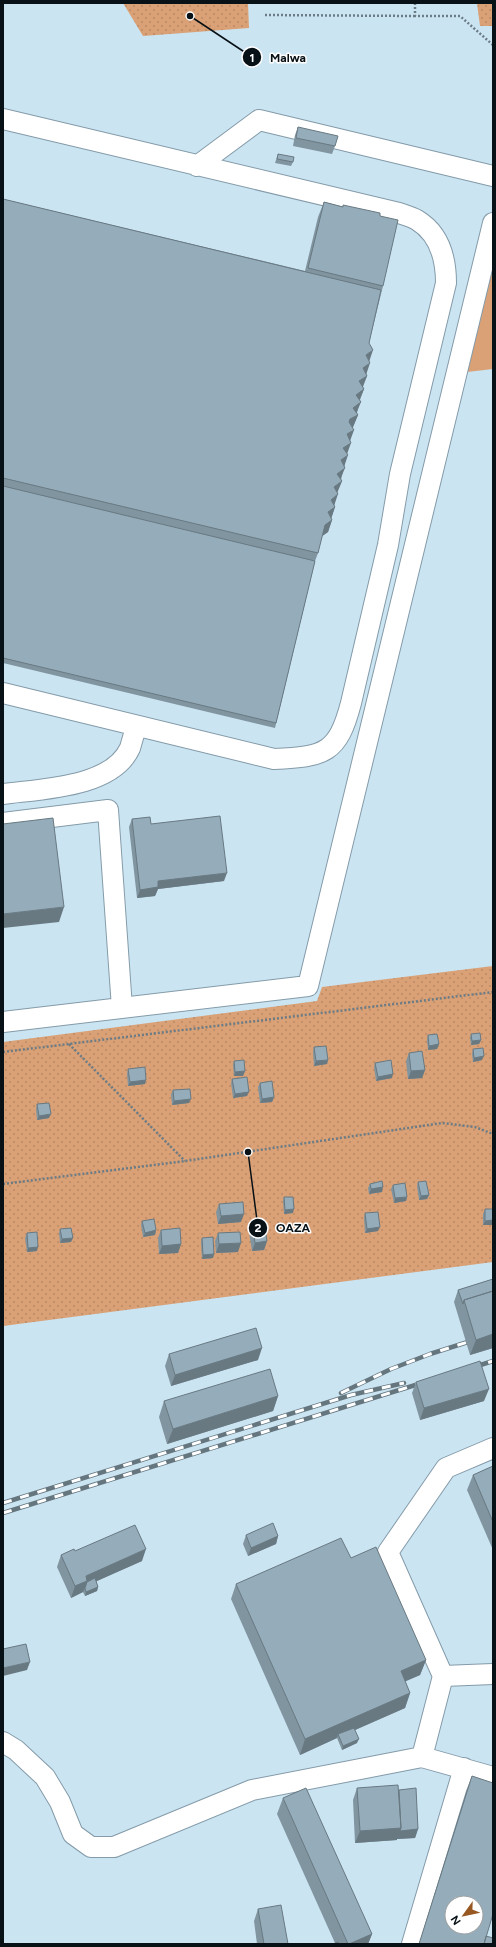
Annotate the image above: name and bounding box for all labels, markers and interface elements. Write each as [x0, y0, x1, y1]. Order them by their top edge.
callout: Malwa [242, 45, 314, 69]
text: 1 [249, 51, 255, 65]
text: Malwa [270, 51, 306, 65]
callout: OAZA [248, 1216, 318, 1240]
text: 2 [255, 1221, 262, 1235]
text: OAZA [276, 1221, 311, 1235]
north arrow [444, 1895, 484, 1935]
text: N [448, 1913, 464, 1927]

